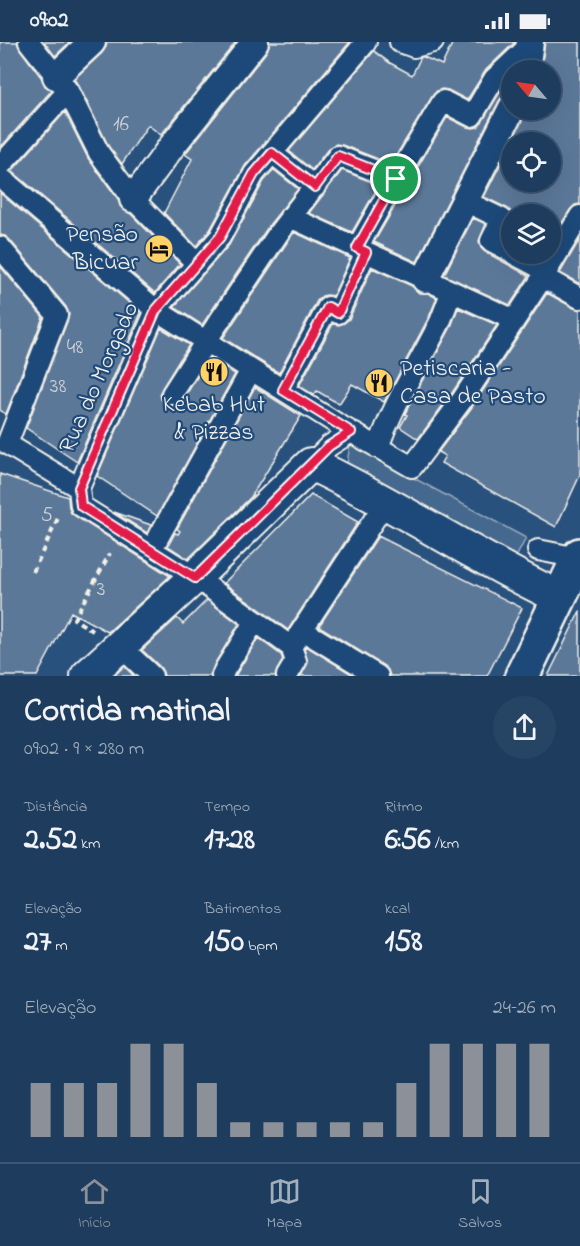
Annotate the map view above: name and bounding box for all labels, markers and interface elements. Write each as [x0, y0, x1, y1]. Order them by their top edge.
text: 09:02 [30, 5, 68, 37]
north arrow [501, 60, 561, 120]
map controls [501, 60, 561, 264]
house number: 16 [113, 110, 129, 140]
button: locate [501, 132, 561, 192]
pin [370, 153, 421, 204]
icon: arrive [379, 162, 412, 195]
button: layers [501, 204, 561, 264]
place label: Pensão Bicuar [66, 218, 139, 281]
hotel icon: Pensão Bicuar [143, 233, 175, 265]
street label: Rua do Morgado [51, 297, 149, 459]
house number: 48 [67, 333, 83, 363]
place label: Petiscaria - Casa de Pasto [400, 352, 546, 415]
restaurant icon: Kebab Hut & Pizzas [198, 356, 230, 388]
restaurant icon: Petiscaria - Casa de Pasto [363, 367, 395, 399]
house number: 38 [50, 372, 66, 402]
place label: Kebab Hut & Pizzas [163, 388, 265, 451]
house number: 5 [41, 501, 53, 531]
house number: 3 [97, 575, 105, 605]
text: Corrida matinal [24, 688, 230, 736]
button: share [493, 696, 556, 759]
text: 09:02 · 9 × 280 m [24, 735, 144, 764]
text: Distância [24, 795, 87, 819]
text: Tempo [204, 795, 250, 819]
text: Ritmo [385, 795, 423, 819]
text: 2.52 [24, 819, 77, 863]
text: 17:28 [204, 819, 255, 863]
text: 6:56 [385, 819, 431, 863]
text: km [77, 832, 101, 856]
text: /km [431, 832, 459, 856]
text: Elevação [24, 897, 82, 921]
text: Batimentos [204, 897, 281, 921]
text: kcal [385, 897, 410, 921]
text: 27 [24, 921, 51, 965]
text: 150 [204, 921, 244, 965]
text: 158 [385, 921, 423, 965]
text: m [51, 934, 68, 958]
text: bpm [244, 934, 278, 958]
text: Elevação [24, 994, 96, 1023]
text: 24–26 m [493, 994, 556, 1023]
tab: Início [78, 1175, 111, 1235]
tab: Mapa [267, 1175, 302, 1235]
tab: Salvos [458, 1175, 502, 1235]

